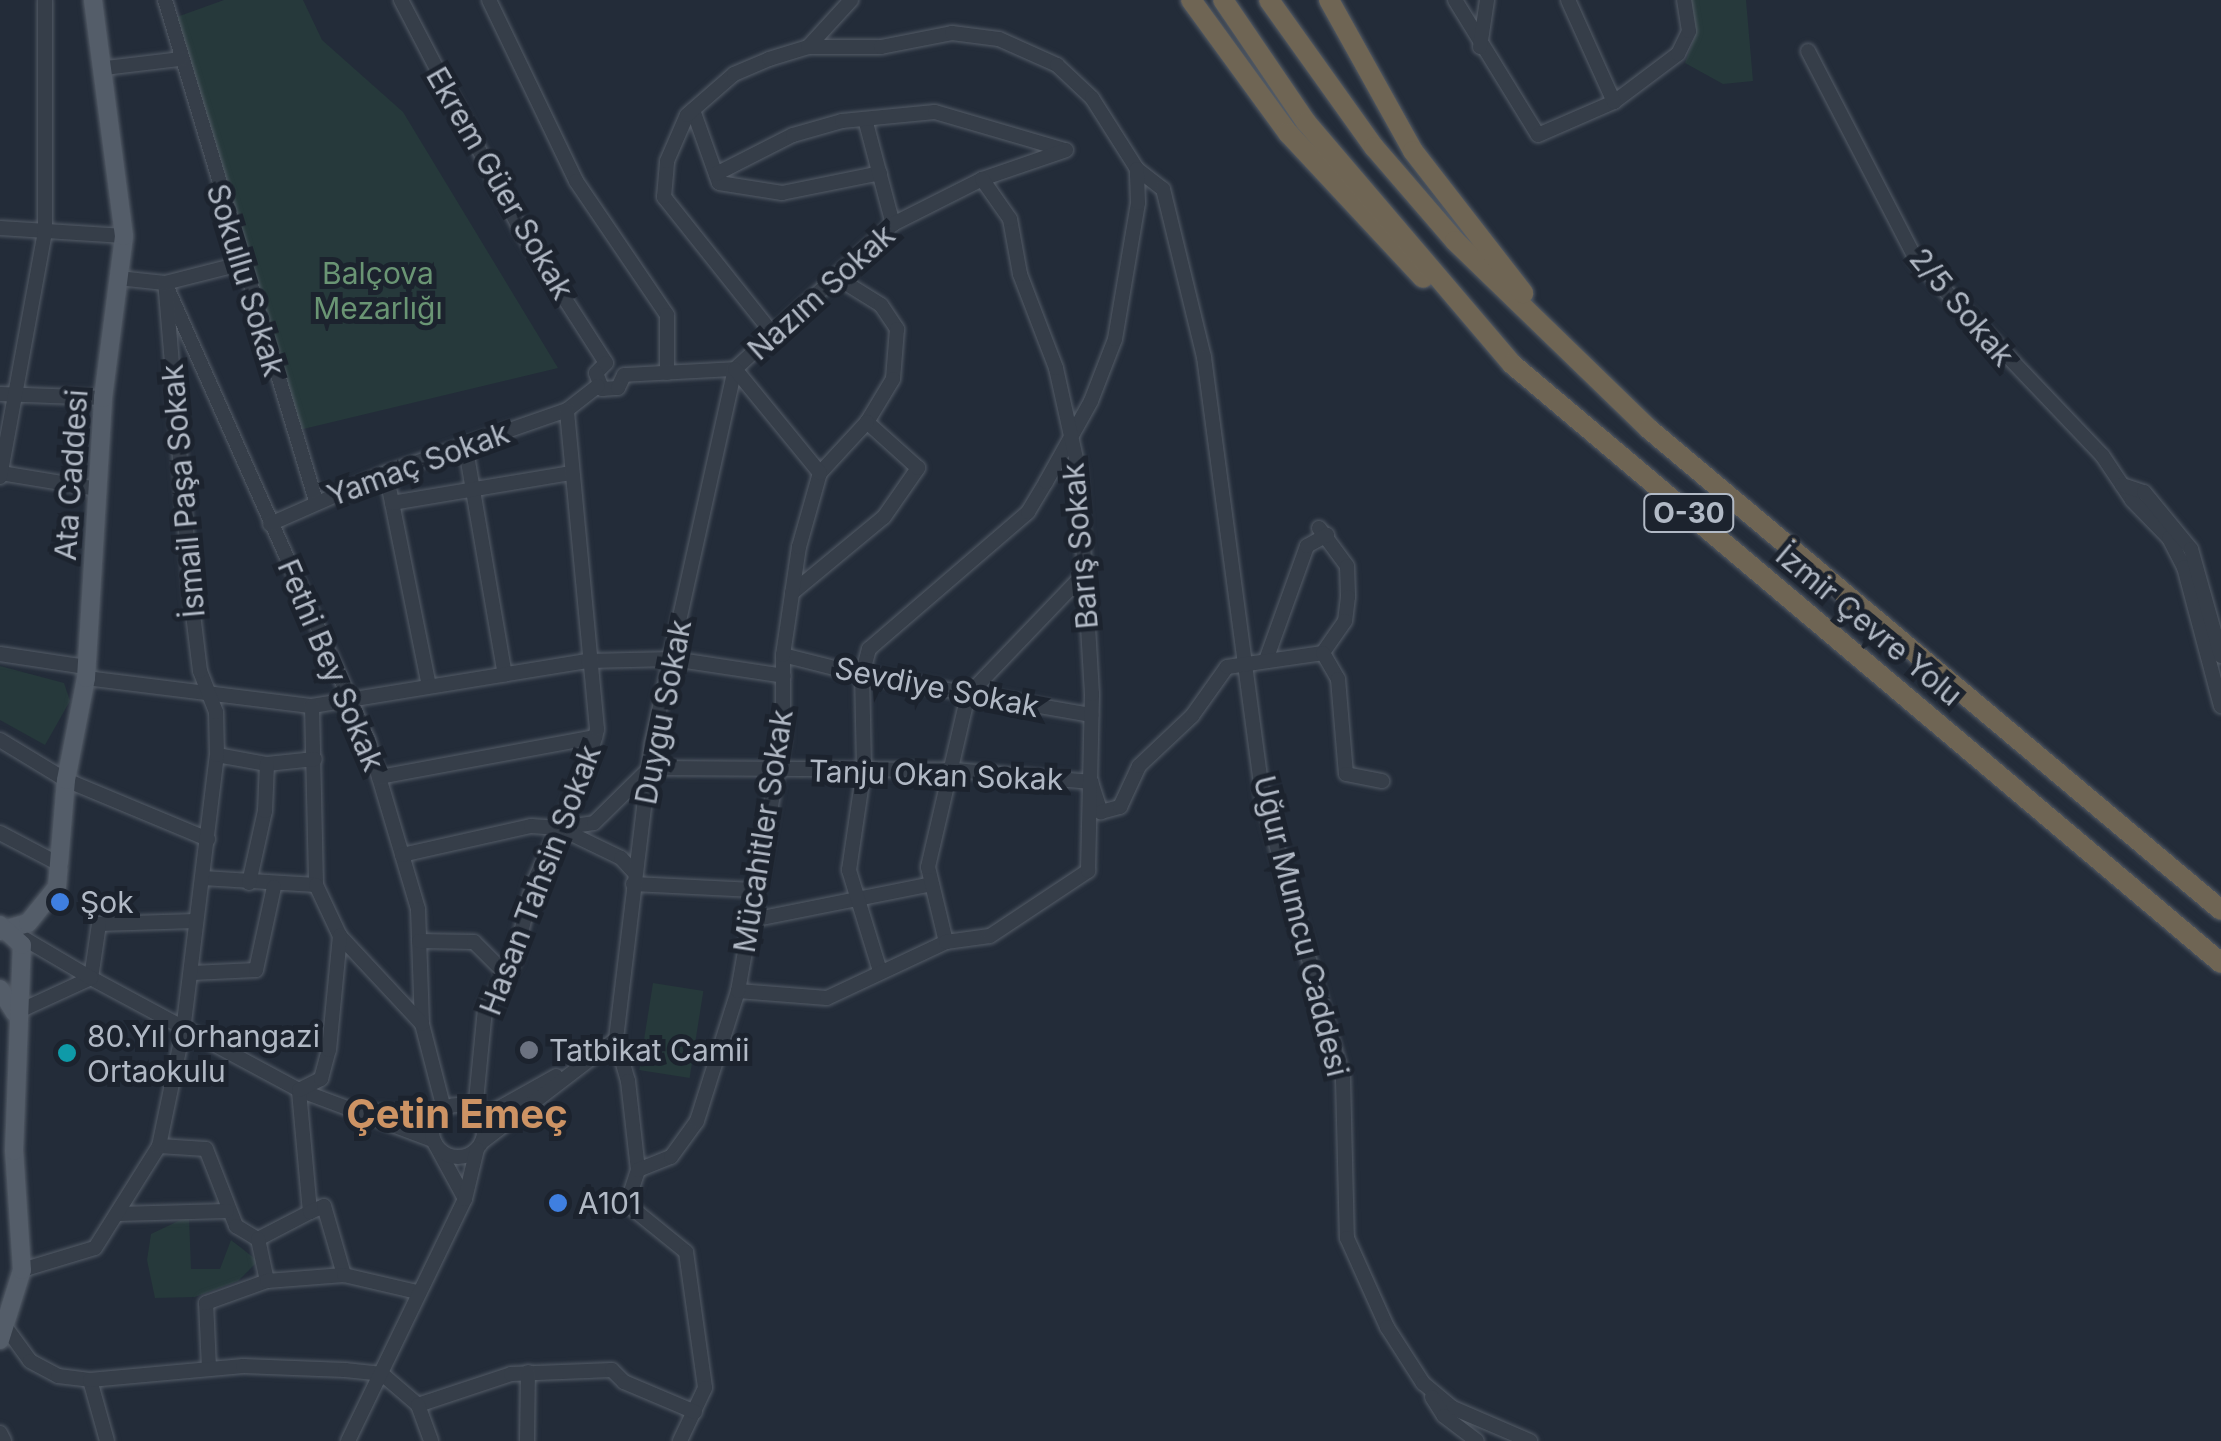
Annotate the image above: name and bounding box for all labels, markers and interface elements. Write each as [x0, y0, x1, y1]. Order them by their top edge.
street label: Ekrem Güer Sokak [419, 61, 581, 305]
street label: Sokullu Sokak [200, 180, 292, 380]
street label: Nazım Sokak [740, 217, 902, 367]
street label: 2/5 Sokak [1902, 241, 2022, 373]
park label: Balçova Mezarlığı [313, 255, 443, 326]
street label: İsmail Paşa Sokak [154, 363, 212, 619]
street label: Ata Caddesi [47, 388, 95, 562]
street label: Yamaç Sokak [322, 414, 514, 514]
street label: Barış Sokak [1055, 461, 1105, 631]
road number: O-30 [1642, 490, 1736, 536]
street label: İzmir Çevre Yolu [1769, 537, 1969, 713]
street label: Fethi Bey Sokak [270, 554, 392, 776]
street label: Duygu Sokak [627, 617, 699, 807]
street label: Sevdiye Sokak [832, 650, 1042, 724]
street label: Mücahitler Sokak [726, 707, 800, 955]
street label: Hasan Tahsin Sokak [472, 740, 608, 1020]
street label: Tanju Okan Sokak [808, 753, 1064, 797]
street label: Uğur Mumcu Caddesi [1246, 772, 1356, 1080]
place label: Şok [80, 884, 134, 920]
marker: Şok [49, 891, 71, 913]
place label: 80.Yıl Orhangazi Ortaokulu [87, 1018, 320, 1088]
place label: Tatbikat Camii [549, 1032, 750, 1068]
marker: Tatbikat Camii [518, 1039, 540, 1061]
marker: 80.Yıl Orhangazi Ortaokulu [56, 1042, 78, 1064]
district label: Çetin Emeç [346, 1090, 568, 1138]
place label: A101 [578, 1185, 641, 1221]
marker: A101 [547, 1192, 569, 1214]

